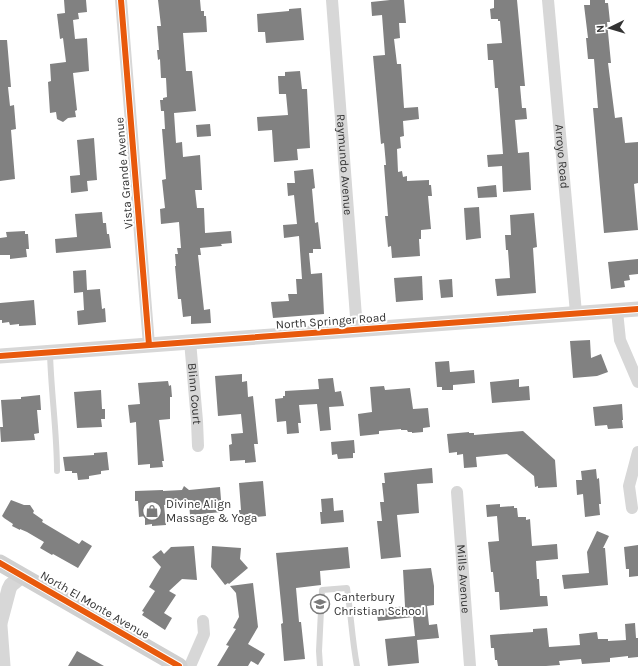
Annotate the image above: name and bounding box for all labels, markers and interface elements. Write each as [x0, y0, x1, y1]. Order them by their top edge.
north arrow [590, 8, 630, 48]
text: N [594, 24, 607, 33]
street label: Raymundo Avenue [334, 113, 355, 216]
street label: Vista Grande Avenue [112, 117, 136, 229]
street label: Arroyo Road [552, 123, 572, 189]
street label: North Springer Road [275, 310, 387, 332]
street label: Blinn Court [185, 362, 204, 425]
place label: Divine Align Massage & Yoga [166, 497, 257, 525]
shop icon: Divine Align Massage & Yoga [141, 500, 163, 522]
street label: Mills Avenue [454, 544, 473, 614]
street label: North El Monte Avenue [38, 568, 152, 642]
place label: Canterbury Christian School [334, 590, 425, 618]
school or university icon: Canterbury Christian School [309, 593, 331, 615]

